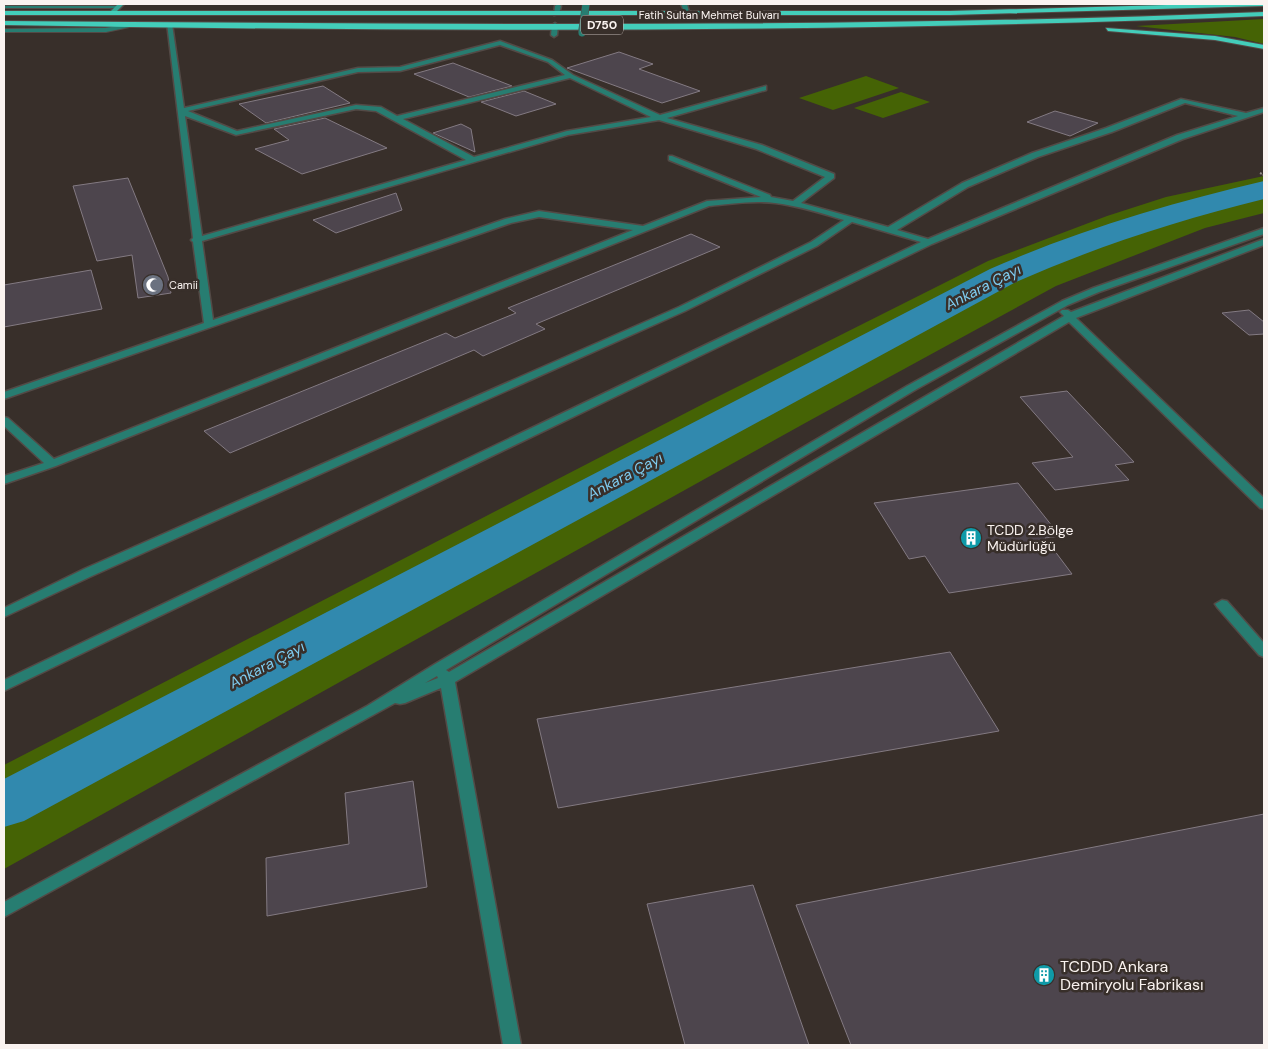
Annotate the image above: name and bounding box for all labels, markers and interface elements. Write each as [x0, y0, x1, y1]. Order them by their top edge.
street label: Fatih Sultan Mehmet Bulvarı [639, 8, 779, 22]
road number: D750 [581, 16, 623, 34]
water label: Ankara Çayı [941, 259, 1024, 315]
mosque icon: Camii [141, 273, 165, 297]
place label: Camii [169, 278, 198, 292]
water label: Ankara Çayı [583, 448, 666, 505]
place label: TCDD 2.Bölge Müdürlüğü [987, 521, 1074, 555]
building icon: TCDD 2.Bölge Müdürlüğü [959, 526, 983, 550]
water label: Ankara Çayı [225, 637, 308, 694]
place label: TCDDD Ankara Demiryolu Fabrikası [1060, 956, 1204, 995]
building icon: TCDDD Ankara Demiryolu Fabrikası [1032, 963, 1056, 987]

